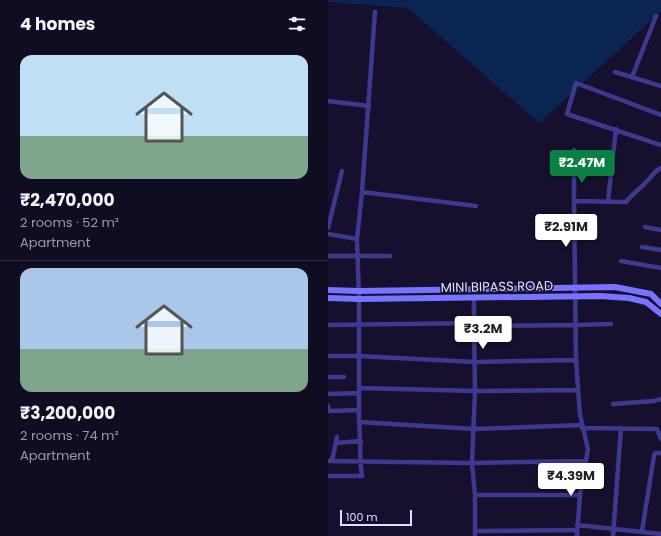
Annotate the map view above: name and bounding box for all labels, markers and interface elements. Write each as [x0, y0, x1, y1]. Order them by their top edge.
text: 4 homes [20, 12, 95, 36]
icon: filters [286, 13, 308, 35]
icon: home [128, 81, 200, 153]
pin: ₹2.47M [549, 150, 615, 184]
text: ₹2.47M [559, 153, 605, 172]
text: ₹2,470,000 [20, 188, 115, 212]
text: 2 rooms · 52 m² [20, 213, 119, 232]
pin: ₹2.91M [533, 214, 599, 248]
text: ₹2.91M [544, 217, 588, 236]
text: Apartment [20, 233, 90, 252]
street label: MINI BIPASS ROAD [441, 276, 553, 297]
icon: home [128, 294, 200, 366]
pin: ₹3.2M [455, 316, 511, 350]
text: ₹3.2M [464, 319, 502, 338]
text: ₹3,200,000 [20, 401, 115, 425]
text: 2 rooms · 74 m² [20, 426, 119, 445]
text: Apartment [20, 446, 90, 465]
pin: ₹4.39M [538, 463, 604, 497]
text: ₹4.39M [547, 466, 595, 485]
scale bar [340, 508, 412, 527]
text: 100 m [346, 509, 378, 525]

